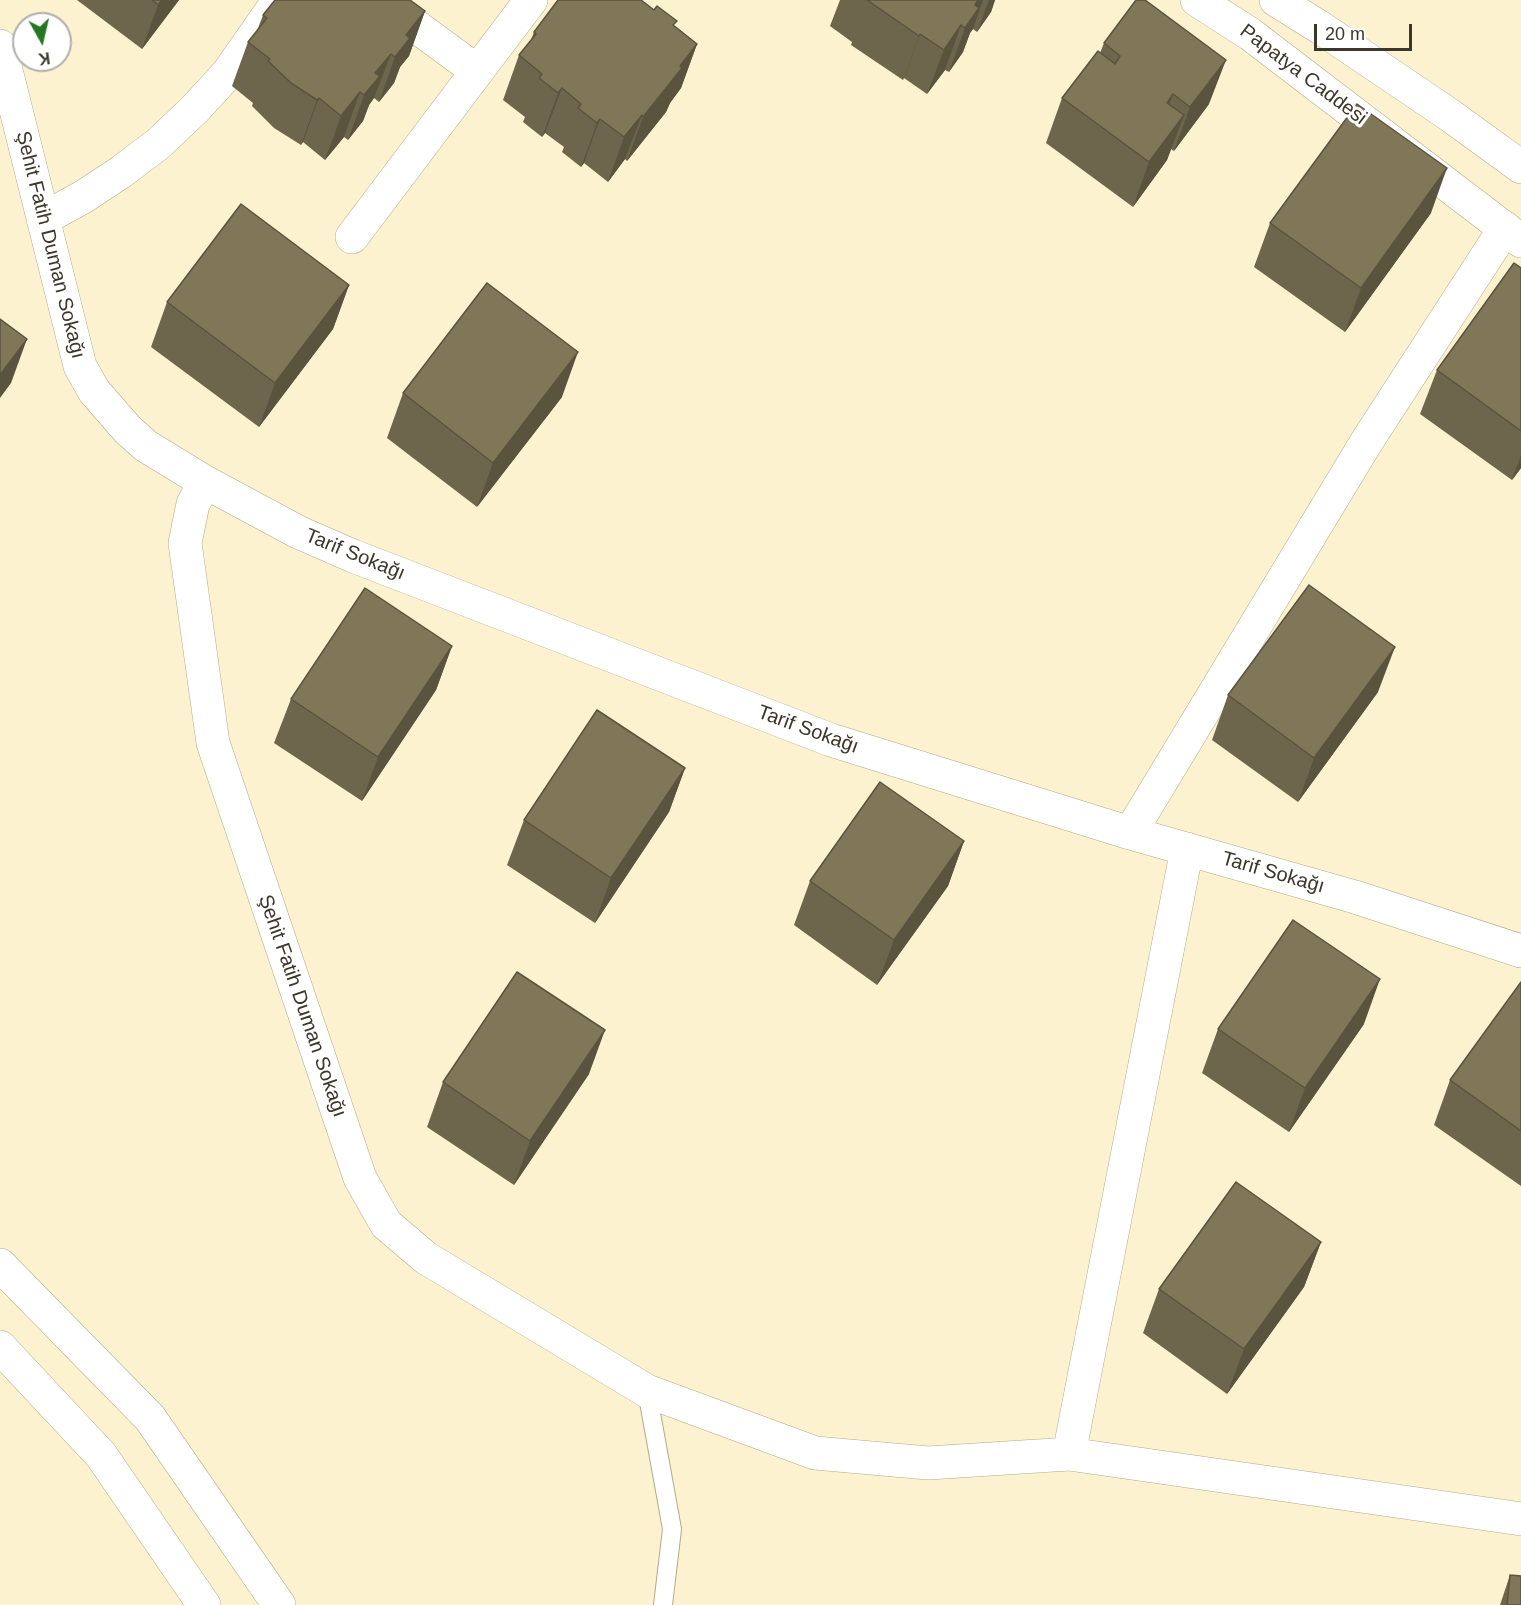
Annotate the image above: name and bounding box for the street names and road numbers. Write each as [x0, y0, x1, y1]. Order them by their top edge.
street label: Papatya Caddesi [1235, 20, 1371, 130]
street label: Şehit Fatih Duman Sokağı [10, 129, 90, 361]
street label: Tarif Sokağı [302, 524, 408, 586]
street label: Tarif Sokağı [754, 701, 862, 759]
street label: Tarif Sokağı [1219, 847, 1327, 899]
street label: Şehit Fatih Duman Sokağı [253, 892, 351, 1120]

